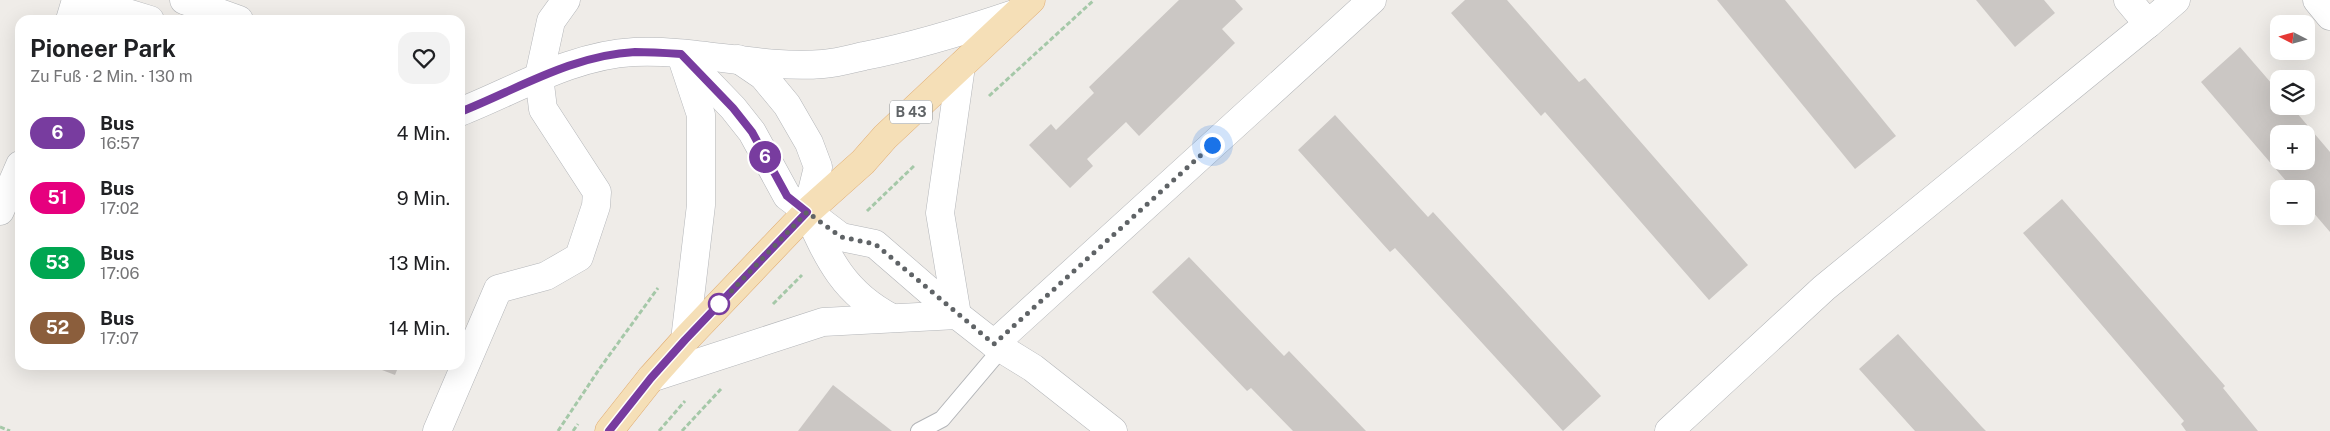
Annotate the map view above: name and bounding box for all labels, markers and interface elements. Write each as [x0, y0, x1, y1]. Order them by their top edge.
north arrow [2270, 15, 2315, 60]
map controls [2270, 15, 2315, 225]
button: heart [398, 32, 450, 84]
text: Pioneer Park [30, 34, 176, 62]
text: Zu Fuß · 2 Min. · 130 m [30, 67, 193, 86]
button: layers [2270, 70, 2315, 115]
road number: B 43 [890, 100, 932, 124]
text: Bus [100, 112, 134, 134]
text: 6 [52, 122, 63, 143]
text: 4 Min. [397, 122, 450, 144]
button: + [2270, 125, 2315, 170]
your location [1200, 133, 1225, 158]
text: 16:57 [100, 134, 140, 153]
line badge: 6 [749, 141, 781, 173]
text: 6 [759, 146, 771, 167]
text: Bus [100, 177, 134, 199]
button: − [2270, 180, 2315, 225]
text: 51 [48, 187, 67, 208]
text: 9 Min. [397, 187, 450, 209]
text: 17:02 [100, 199, 139, 218]
text: Bus [100, 242, 134, 264]
text: 53 [45, 252, 70, 273]
text: 13 Min. [389, 252, 450, 274]
text: 17:06 [100, 264, 139, 283]
unlabelled marker [708, 293, 730, 315]
text: Bus [100, 307, 134, 329]
text: 52 [46, 317, 69, 338]
text: 14 Min. [389, 317, 450, 339]
text: 17:07 [100, 329, 139, 348]

